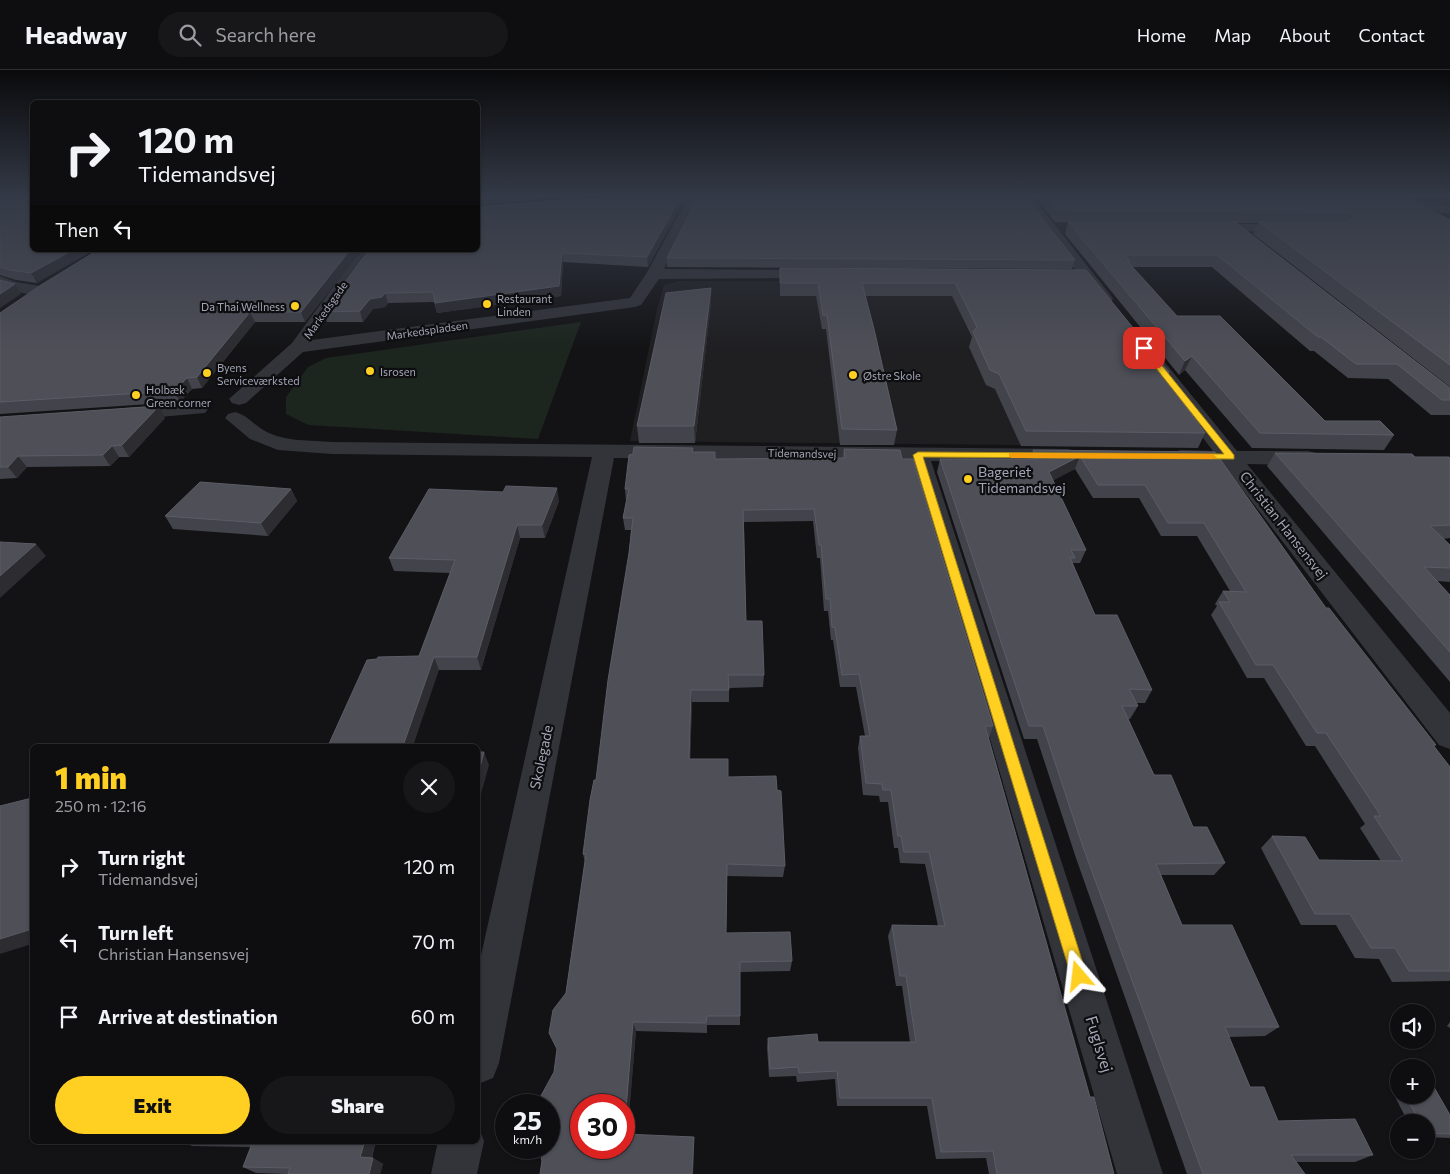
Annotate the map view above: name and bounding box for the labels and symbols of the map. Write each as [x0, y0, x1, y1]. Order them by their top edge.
street label: Markedsgade [300, 279, 350, 341]
place label: Restaurant Linden [497, 292, 553, 318]
marker: Restaurant Linden [481, 298, 493, 310]
place label: Da Thai Wellness [201, 300, 285, 313]
marker: Da Thai Wellness [289, 300, 301, 312]
street label: Markedspladsen [386, 318, 468, 342]
pin [1123, 327, 1165, 369]
place label: Byens Serviceværksted [217, 361, 300, 387]
marker: Isrosen [364, 365, 376, 377]
place label: Isrosen [380, 365, 416, 378]
marker: Byens Serviceværksted [201, 367, 213, 379]
marker: Østre Skole [847, 369, 859, 381]
place label: Østre Skole [863, 369, 921, 382]
place label: Holbæk Green corner [146, 383, 212, 409]
marker: Holbæk Green corner [130, 389, 142, 401]
street label: Tidemandsvej [767, 446, 837, 460]
place label: Bageriet Tidemandsvej [978, 463, 1066, 496]
street label: Christian Hansensvej [1237, 468, 1331, 582]
marker: Bageriet Tidemandsvej [962, 473, 974, 485]
street label: Skolegade [526, 723, 556, 791]
position arrow [1052, 949, 1104, 1001]
street label: Fuglsvej [1082, 1013, 1118, 1075]
speed limit sign: 30 [570, 1094, 635, 1159]

